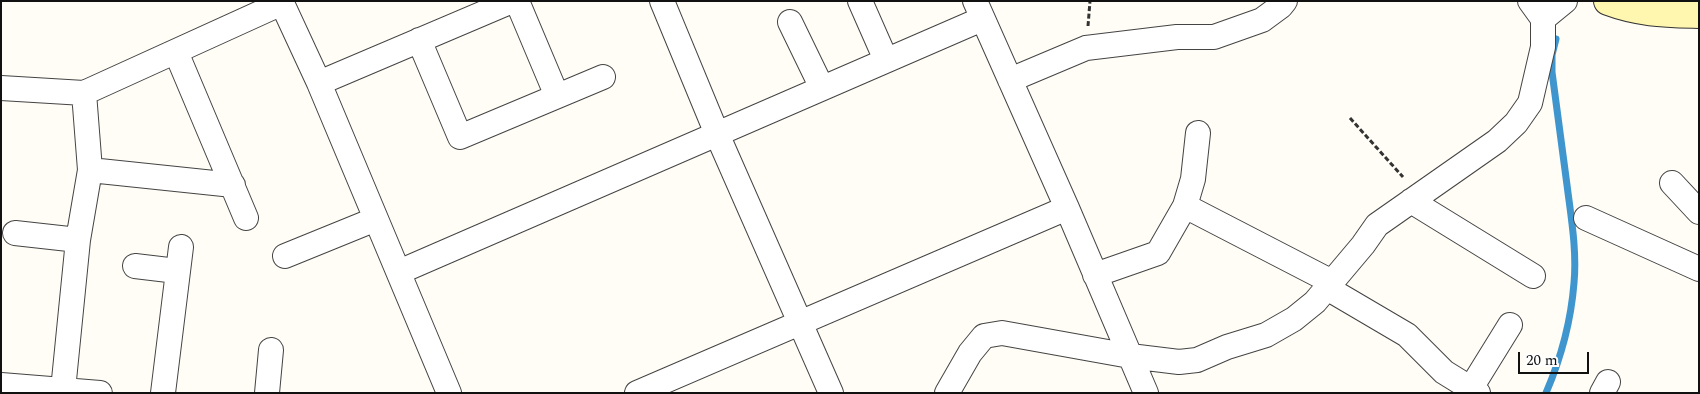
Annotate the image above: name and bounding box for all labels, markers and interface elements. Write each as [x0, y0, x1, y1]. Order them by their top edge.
scale bar [1520, 342, 1591, 374]
text: 20 m [1526, 349, 1558, 372]

